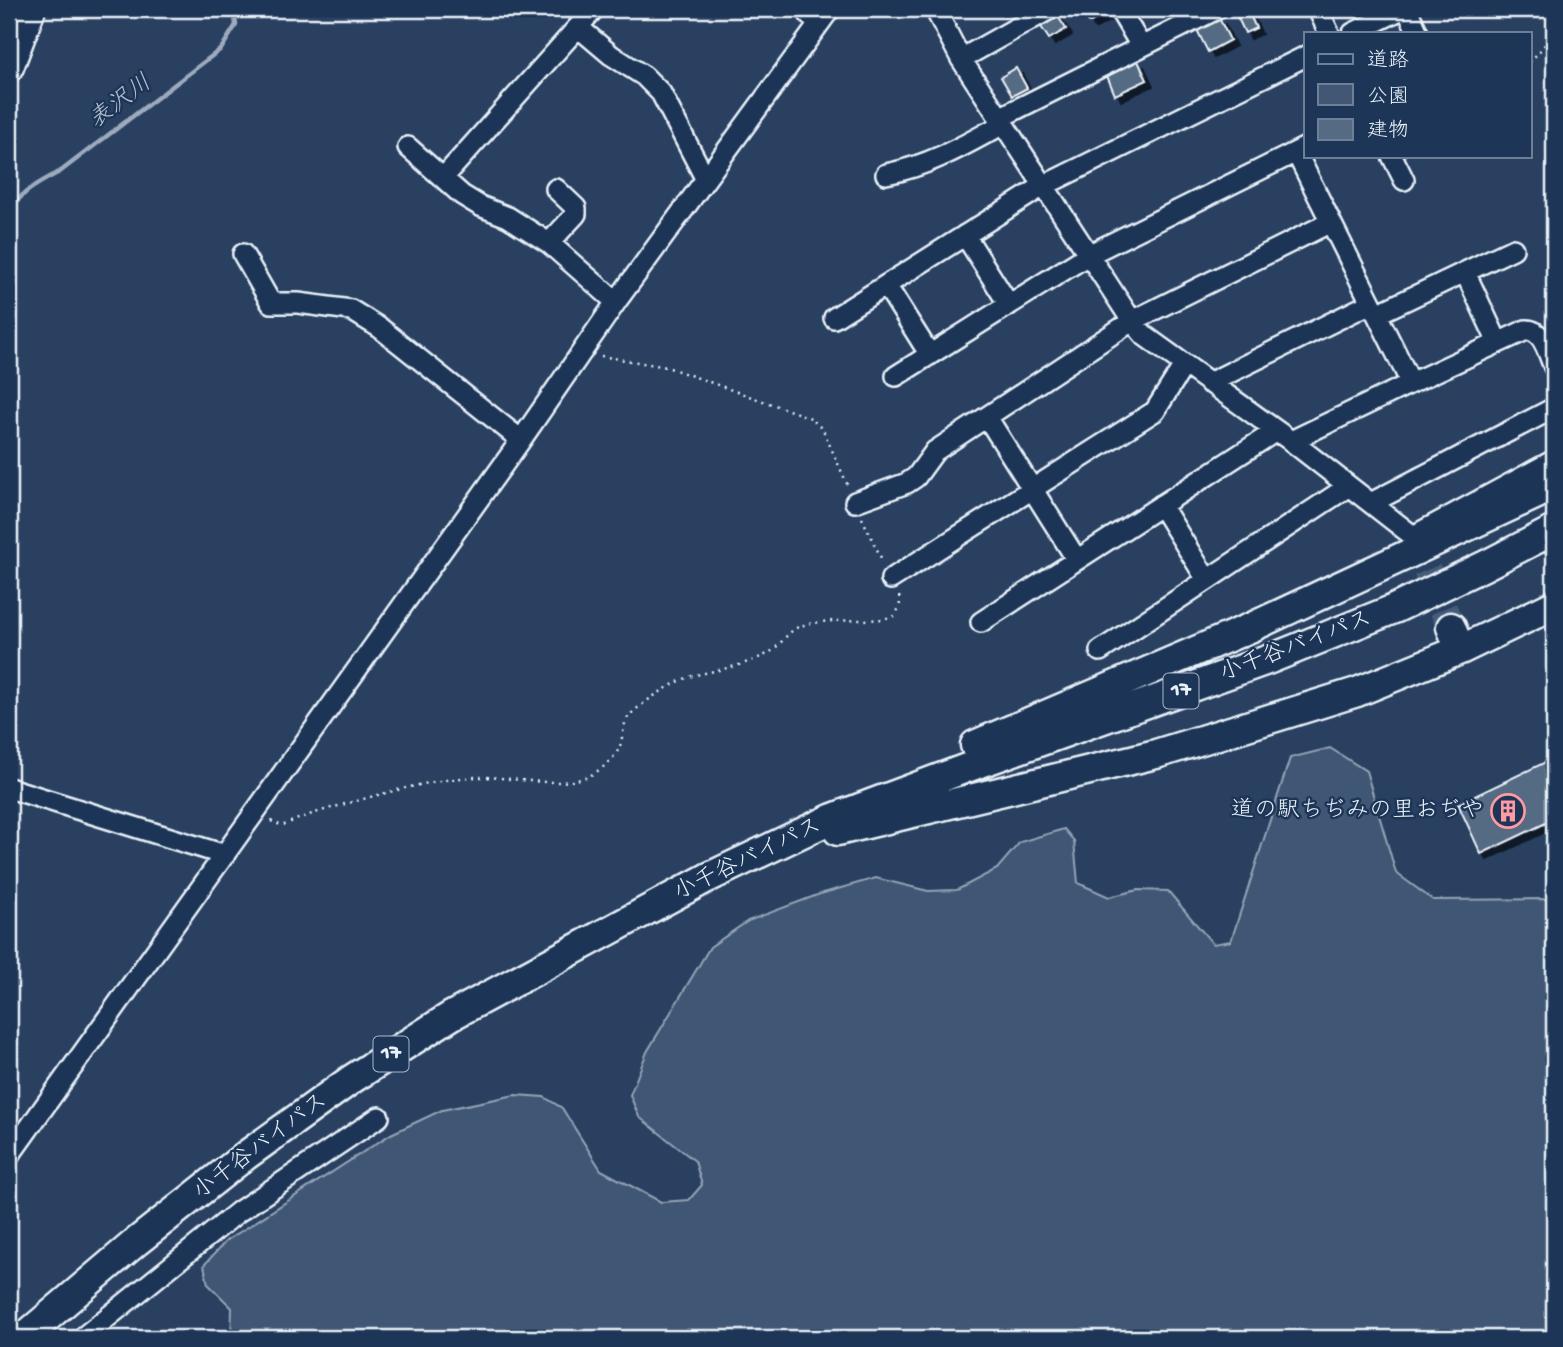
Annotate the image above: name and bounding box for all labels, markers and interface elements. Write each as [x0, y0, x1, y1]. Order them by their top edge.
legend [1304, 32, 1532, 158]
text: 道路 [1367, 49, 1409, 75]
water label: 表沢川 [83, 69, 158, 136]
text: 公園 [1367, 86, 1409, 111]
text: 建物 [1367, 119, 1409, 145]
street label: 小千谷バイパス [1216, 605, 1376, 688]
road number: 17 [1164, 674, 1198, 708]
building icon: 道の駅ちぢみの里おぢや [1489, 792, 1527, 830]
place label: 道の駅ちぢみの里おぢや [1231, 797, 1484, 825]
street label: 小千谷バイパス [669, 812, 826, 907]
road number: 17 [374, 1036, 408, 1072]
street label: 小千谷バイパス [188, 1087, 333, 1206]

